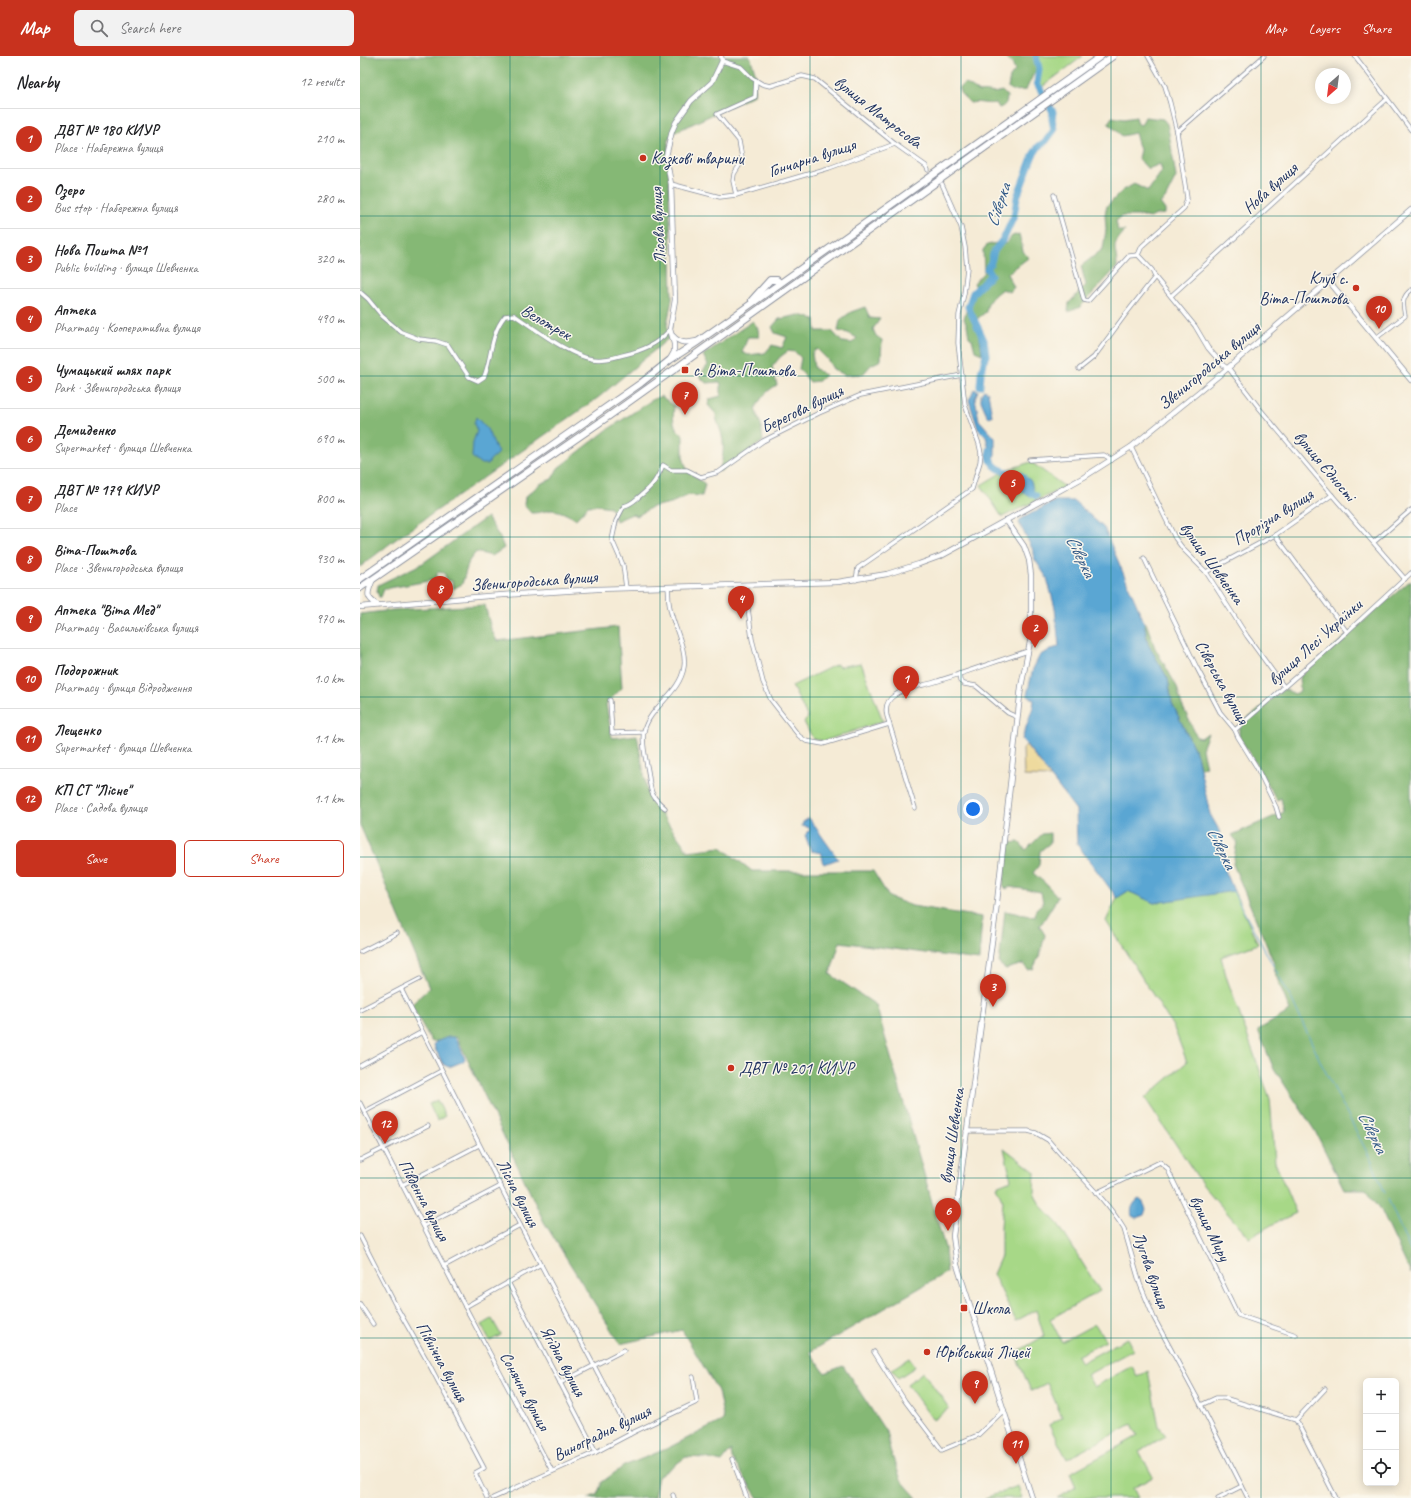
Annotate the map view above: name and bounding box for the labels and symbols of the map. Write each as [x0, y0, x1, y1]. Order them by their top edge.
north arrow [1315, 68, 1351, 104]
street label: вулиця Матросова [830, 71, 927, 154]
street label: Гончарна вулиця [766, 134, 859, 182]
place label: Казкові тварини [651, 148, 745, 170]
marker: Казкові тварини [638, 153, 648, 163]
street label: Нова вулиця [1238, 157, 1303, 218]
water label: Сіверка [980, 179, 1016, 229]
street label: Лісова вулиця [645, 186, 670, 265]
place label: Клуб с. Віта-Поштова [1259, 268, 1350, 309]
marker: Клуб с. Віта-Поштова [1351, 283, 1361, 293]
pin: 10 [1366, 296, 1392, 329]
street label: Велотрек [517, 299, 576, 346]
street label: Звенигородська вулиця [1154, 316, 1266, 415]
place label: с. Віта-Поштова [693, 360, 797, 381]
marker: с. Віта-Поштова [680, 365, 690, 375]
street label: Берегова вулиця [758, 380, 847, 438]
pin: 7 [672, 382, 698, 415]
street label: вулиця Єдності [1290, 427, 1362, 507]
pin: 5 [999, 470, 1025, 503]
street label: Прорізна вулиця [1229, 484, 1318, 551]
street label: вулиця Шевченка [1175, 518, 1250, 610]
water label: Сіверка [1062, 532, 1101, 582]
street label: Звенигородська вулиця [470, 566, 600, 596]
pin: 8 [427, 576, 453, 609]
pin: 4 [728, 586, 754, 619]
street label: вулиця Лесі Українки [1264, 593, 1368, 690]
pin: 2 [1022, 615, 1048, 648]
street label: Сіверська вулиця [1190, 637, 1254, 729]
pin: 1 [893, 666, 919, 699]
your location [963, 799, 983, 819]
water label: Сіверка [1203, 824, 1242, 874]
pin: 3 [980, 974, 1006, 1007]
place label: ДВТ № 201 КИУР [739, 1058, 856, 1079]
marker: ДВТ № 201 КИУР [726, 1063, 736, 1073]
street label: вулиця Шевченка [935, 1085, 969, 1185]
water label: Сіверка [1354, 1108, 1393, 1158]
pin: 12 [372, 1111, 398, 1144]
street label: Лісна вулиця [492, 1155, 544, 1231]
street label: Південна вулиця [394, 1156, 455, 1246]
street label: вулиця Миру [1185, 1192, 1235, 1265]
pin: 6 [935, 1198, 961, 1231]
street label: Лугова вулиця [1128, 1229, 1174, 1312]
place label: Школа [972, 1298, 1011, 1319]
marker: Школа [959, 1303, 969, 1313]
street label: Північна вулиця [411, 1318, 473, 1406]
street label: Ягідна вулиця [536, 1322, 591, 1401]
place label: Юрівський Ліцей [935, 1342, 1031, 1363]
marker: Юрівський Ліцей [922, 1347, 932, 1357]
street label: Сонячна вулиця [495, 1348, 555, 1435]
pin: 9 [962, 1371, 988, 1404]
street label: Виноградна вулиця [550, 1400, 655, 1466]
pin: 11 [1003, 1431, 1029, 1464]

